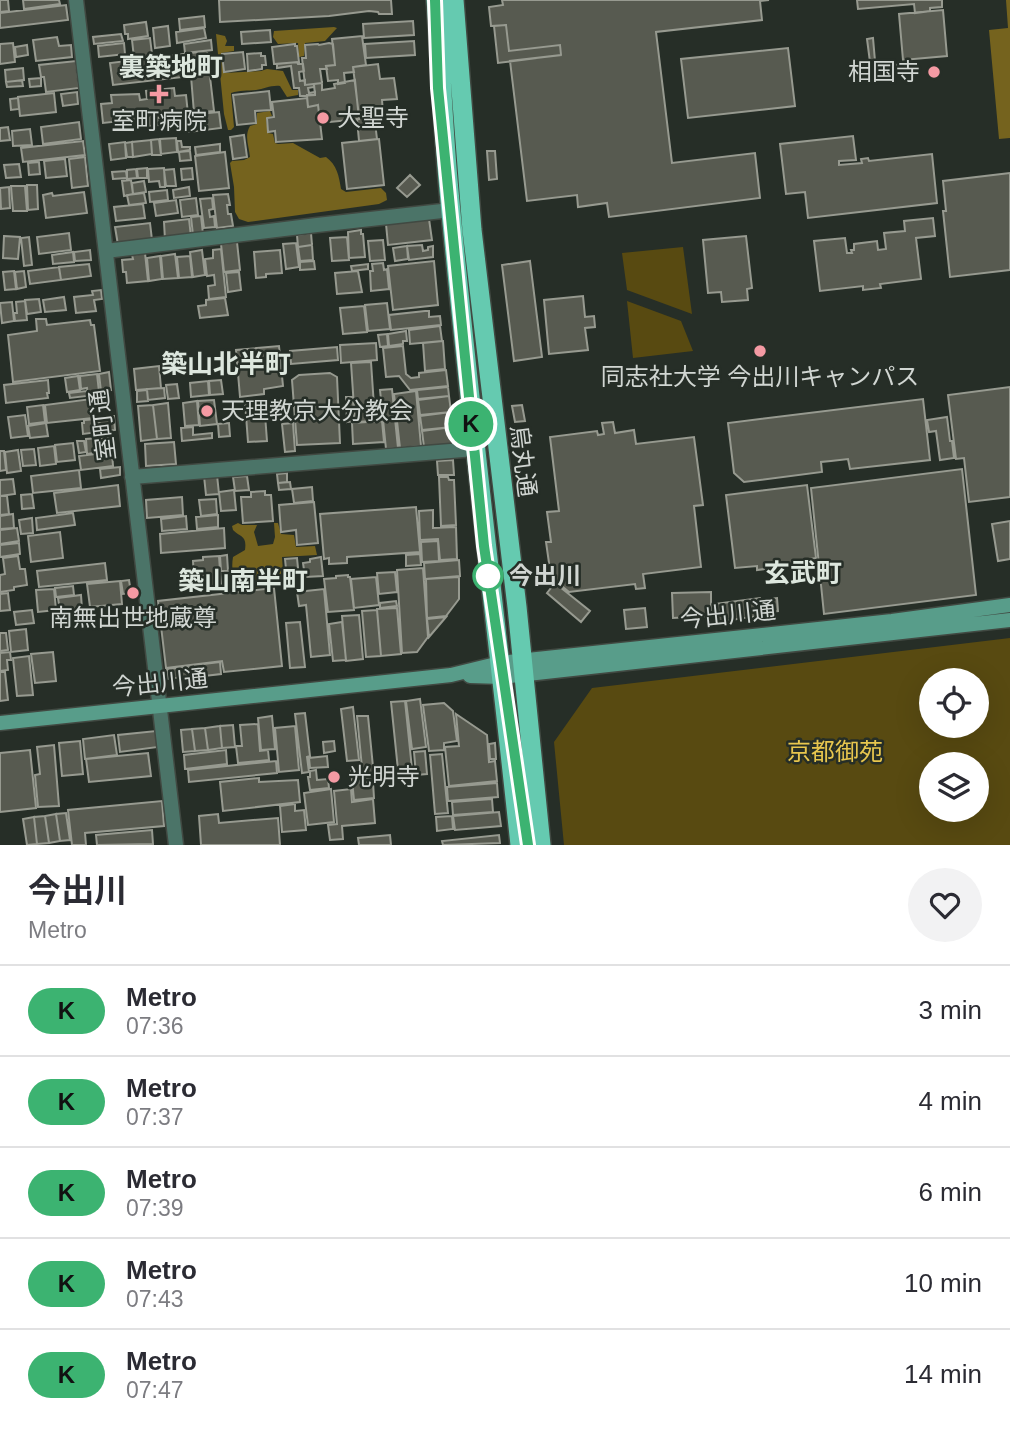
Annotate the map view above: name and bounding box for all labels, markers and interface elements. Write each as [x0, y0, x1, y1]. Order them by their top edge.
district label: 裏築地町 [119, 52, 223, 82]
place label: 相国寺 [848, 58, 920, 85]
marker: 相国寺 [926, 64, 942, 80]
marker: 室町病院 [149, 84, 169, 104]
place label: 大聖寺 [337, 104, 409, 131]
place label: 室町病院 [111, 107, 207, 134]
marker: 大聖寺 [315, 110, 331, 126]
marker: 同志社大学 今出川キャンパス [752, 343, 768, 359]
district label: 築山北半町 [161, 349, 291, 379]
place label: 同志社大学 今出川キャンパス [601, 363, 919, 390]
street label: 室町通 [85, 388, 120, 462]
place label: 天理教京大分教会 [221, 397, 413, 424]
line badge: K [448, 401, 494, 447]
marker: 天理教京大分教会 [199, 403, 215, 419]
text: K [462, 410, 480, 437]
street label: 烏丸通 [506, 424, 541, 498]
district label: 玄武町 [764, 558, 842, 588]
marker: 今出川 [473, 561, 503, 591]
place label: 今出川 [509, 562, 581, 589]
district label: 築山南半町 [178, 566, 308, 596]
marker: 南無出世地蔵尊 [125, 585, 141, 601]
street label: 今出川通 [679, 596, 777, 633]
place label: 南無出世地蔵尊 [49, 604, 217, 631]
street label: 今出川通 [111, 664, 209, 701]
map controls [919, 668, 989, 822]
button: locate [919, 668, 989, 738]
park label: 京都御苑 [787, 738, 883, 765]
button: layers [919, 752, 989, 822]
place label: 光明寺 [348, 763, 420, 790]
marker: 光明寺 [326, 769, 342, 785]
button: heart [908, 868, 982, 942]
text: 今出川 [28, 872, 127, 909]
text: Metro [28, 917, 87, 943]
text: Metro [126, 982, 197, 1012]
text: 3 min [918, 995, 982, 1025]
text: K [58, 997, 75, 1024]
text: 07:36 [126, 1013, 184, 1039]
text: Metro [126, 1073, 197, 1103]
text: 4 min [918, 1086, 982, 1116]
text: K [58, 1088, 75, 1115]
text: 07:37 [126, 1104, 184, 1130]
text: Metro [126, 1164, 197, 1194]
text: 6 min [918, 1177, 982, 1207]
text: K [58, 1179, 75, 1206]
text: 07:39 [126, 1195, 184, 1221]
text: Metro [126, 1255, 197, 1285]
text: 10 min [904, 1268, 982, 1298]
text: K [58, 1270, 75, 1297]
text: 07:43 [126, 1286, 184, 1312]
text: Metro [126, 1346, 197, 1376]
text: 14 min [904, 1359, 982, 1389]
text: K [58, 1361, 75, 1388]
text: 07:47 [126, 1377, 184, 1403]

